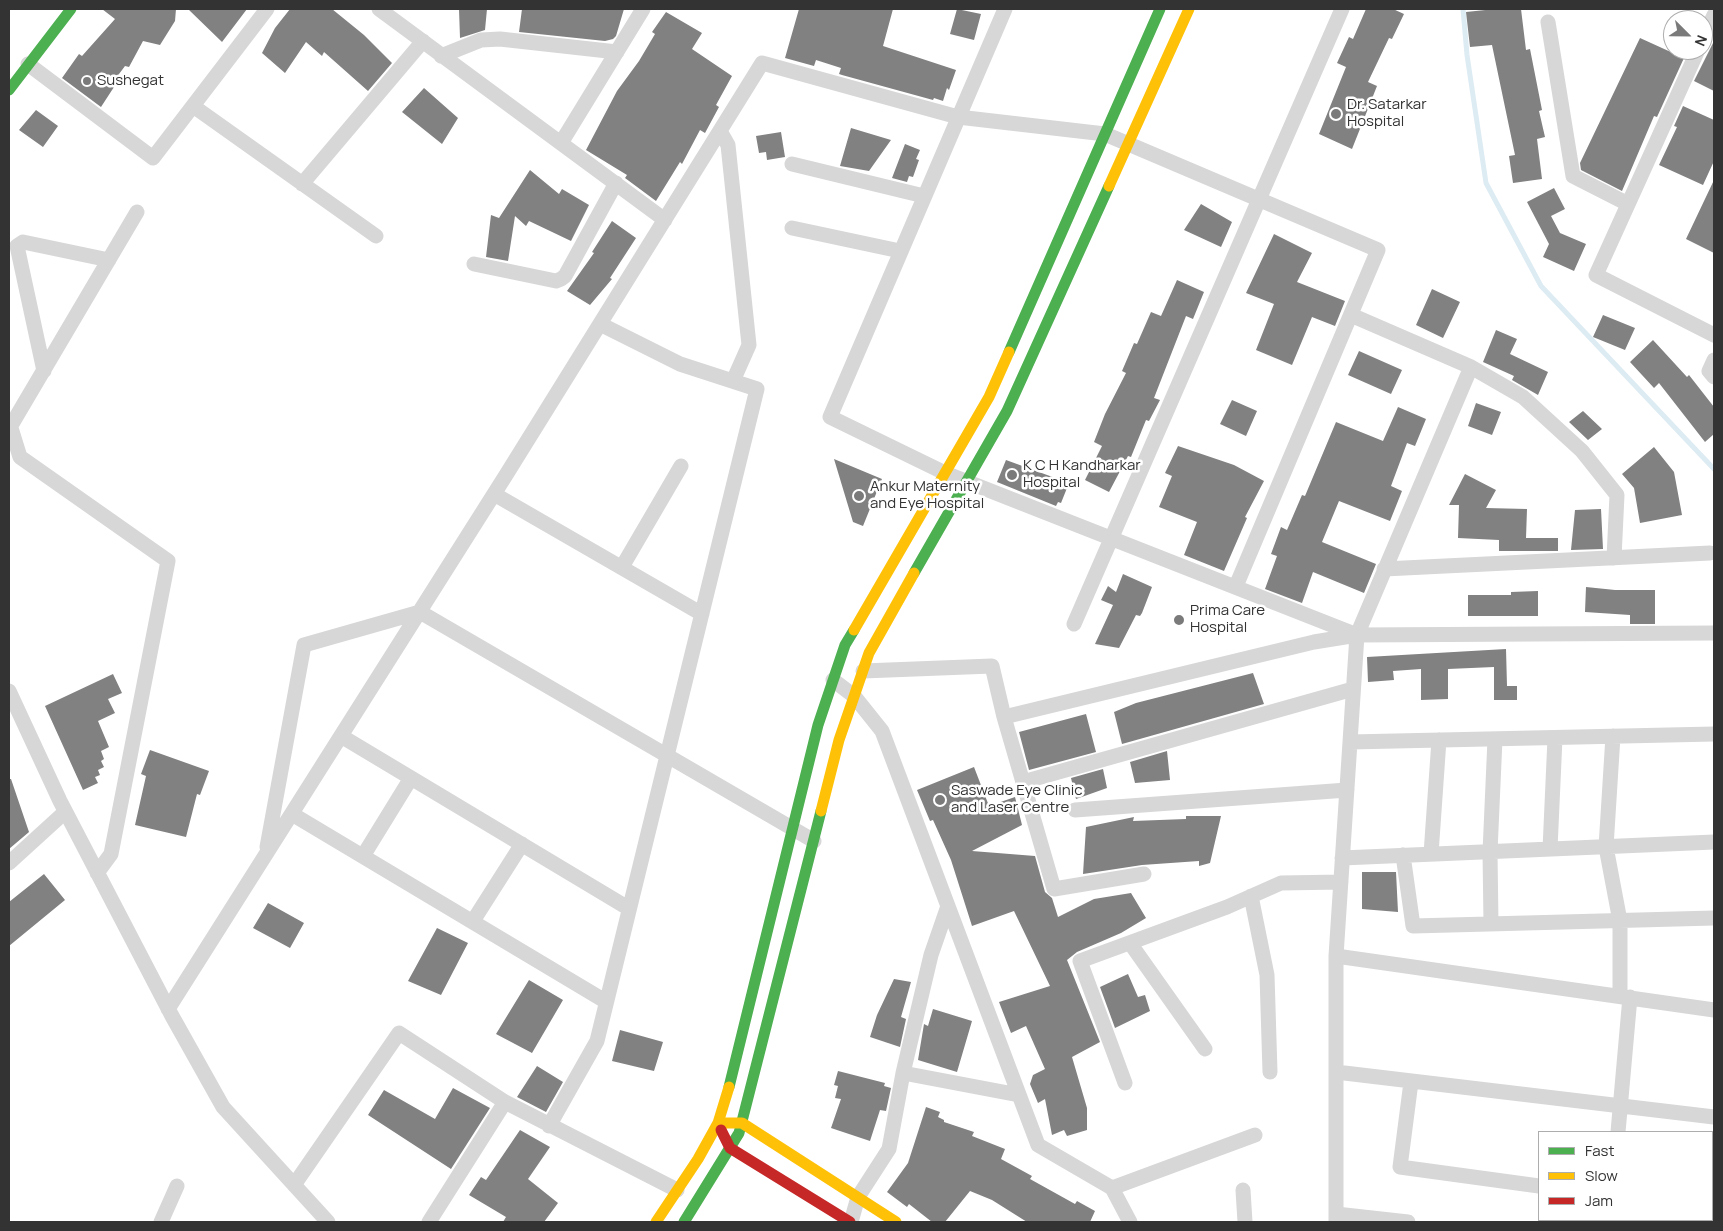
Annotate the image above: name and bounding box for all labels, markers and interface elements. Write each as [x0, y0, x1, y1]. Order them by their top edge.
north arrow [1663, 10, 1713, 60]
text: N [1691, 32, 1712, 49]
place label: Sushegat [97, 72, 164, 90]
marker: Sushegat [81, 75, 93, 87]
place label: Dr. Satarkar Hospital [1347, 96, 1427, 131]
marker: Dr. Satarkar Hospital [1329, 107, 1343, 121]
place label: K C H Kandharkar Hospital [1023, 457, 1141, 492]
marker: K C H Kandharkar Hospital [1005, 468, 1019, 482]
place label: Ankur Maternity and Eye Hospital [870, 478, 984, 513]
marker: Ankur Maternity and Eye Hospital [852, 489, 866, 503]
place label: Prima Care Hospital [1190, 602, 1265, 637]
marker: Prima Care Hospital [1172, 613, 1186, 627]
place label: Saswade Eye Clinic and Laser Centre [951, 782, 1083, 817]
marker: Saswade Eye Clinic and Laser Centre [933, 793, 947, 807]
legend [1538, 1131, 1713, 1221]
text: Fast [1585, 1140, 1614, 1161]
text: Slow [1585, 1165, 1618, 1186]
text: Jam [1585, 1190, 1613, 1211]

